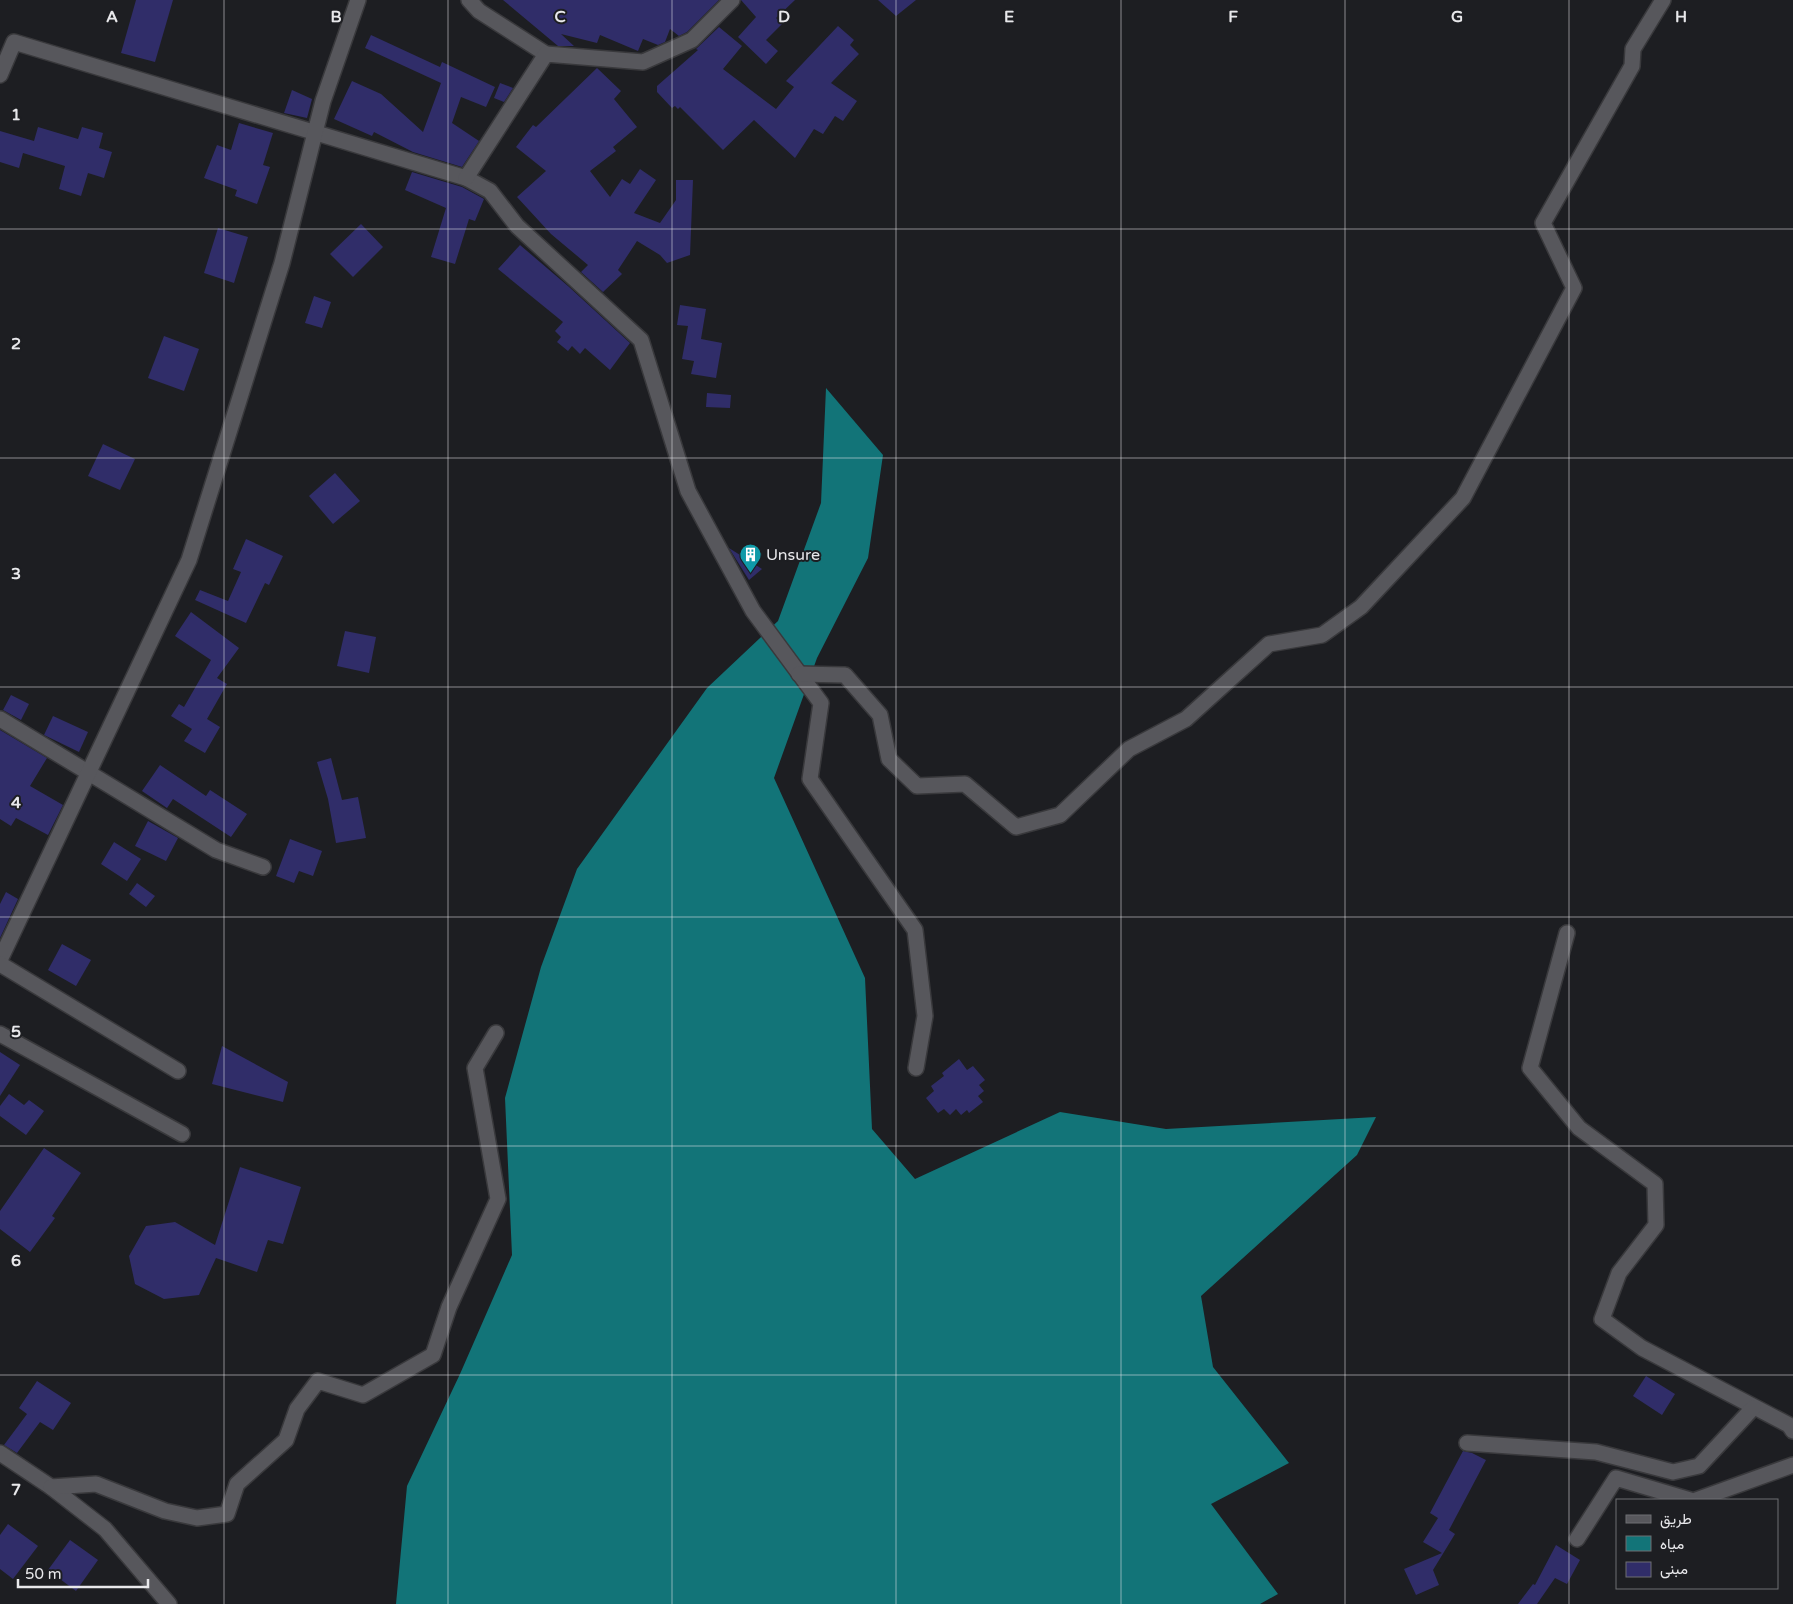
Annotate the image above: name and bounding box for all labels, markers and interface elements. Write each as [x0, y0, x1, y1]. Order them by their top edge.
text: A [106, 7, 118, 27]
text: B [330, 7, 342, 27]
text: C [554, 7, 566, 27]
text: D [778, 7, 790, 27]
text: E [1004, 7, 1014, 27]
text: F [1228, 7, 1238, 27]
text: G [1451, 7, 1463, 27]
text: H [1675, 7, 1687, 27]
text: 1 [11, 105, 21, 125]
text: 2 [11, 334, 21, 354]
building icon: Unsure [738, 543, 762, 574]
place label: Unsure [766, 545, 820, 565]
text: 3 [11, 564, 21, 584]
text: 4 [11, 793, 21, 813]
text: 5 [11, 1022, 21, 1042]
text: 6 [11, 1251, 21, 1271]
text: 7 [11, 1480, 21, 1500]
legend [1616, 1499, 1778, 1589]
text: طريق [1660, 1510, 1692, 1529]
text: مياه [1660, 1535, 1684, 1553]
scale bar [18, 1556, 148, 1588]
text: مبنى [1660, 1560, 1688, 1579]
text: 50 m [25, 1565, 62, 1583]

